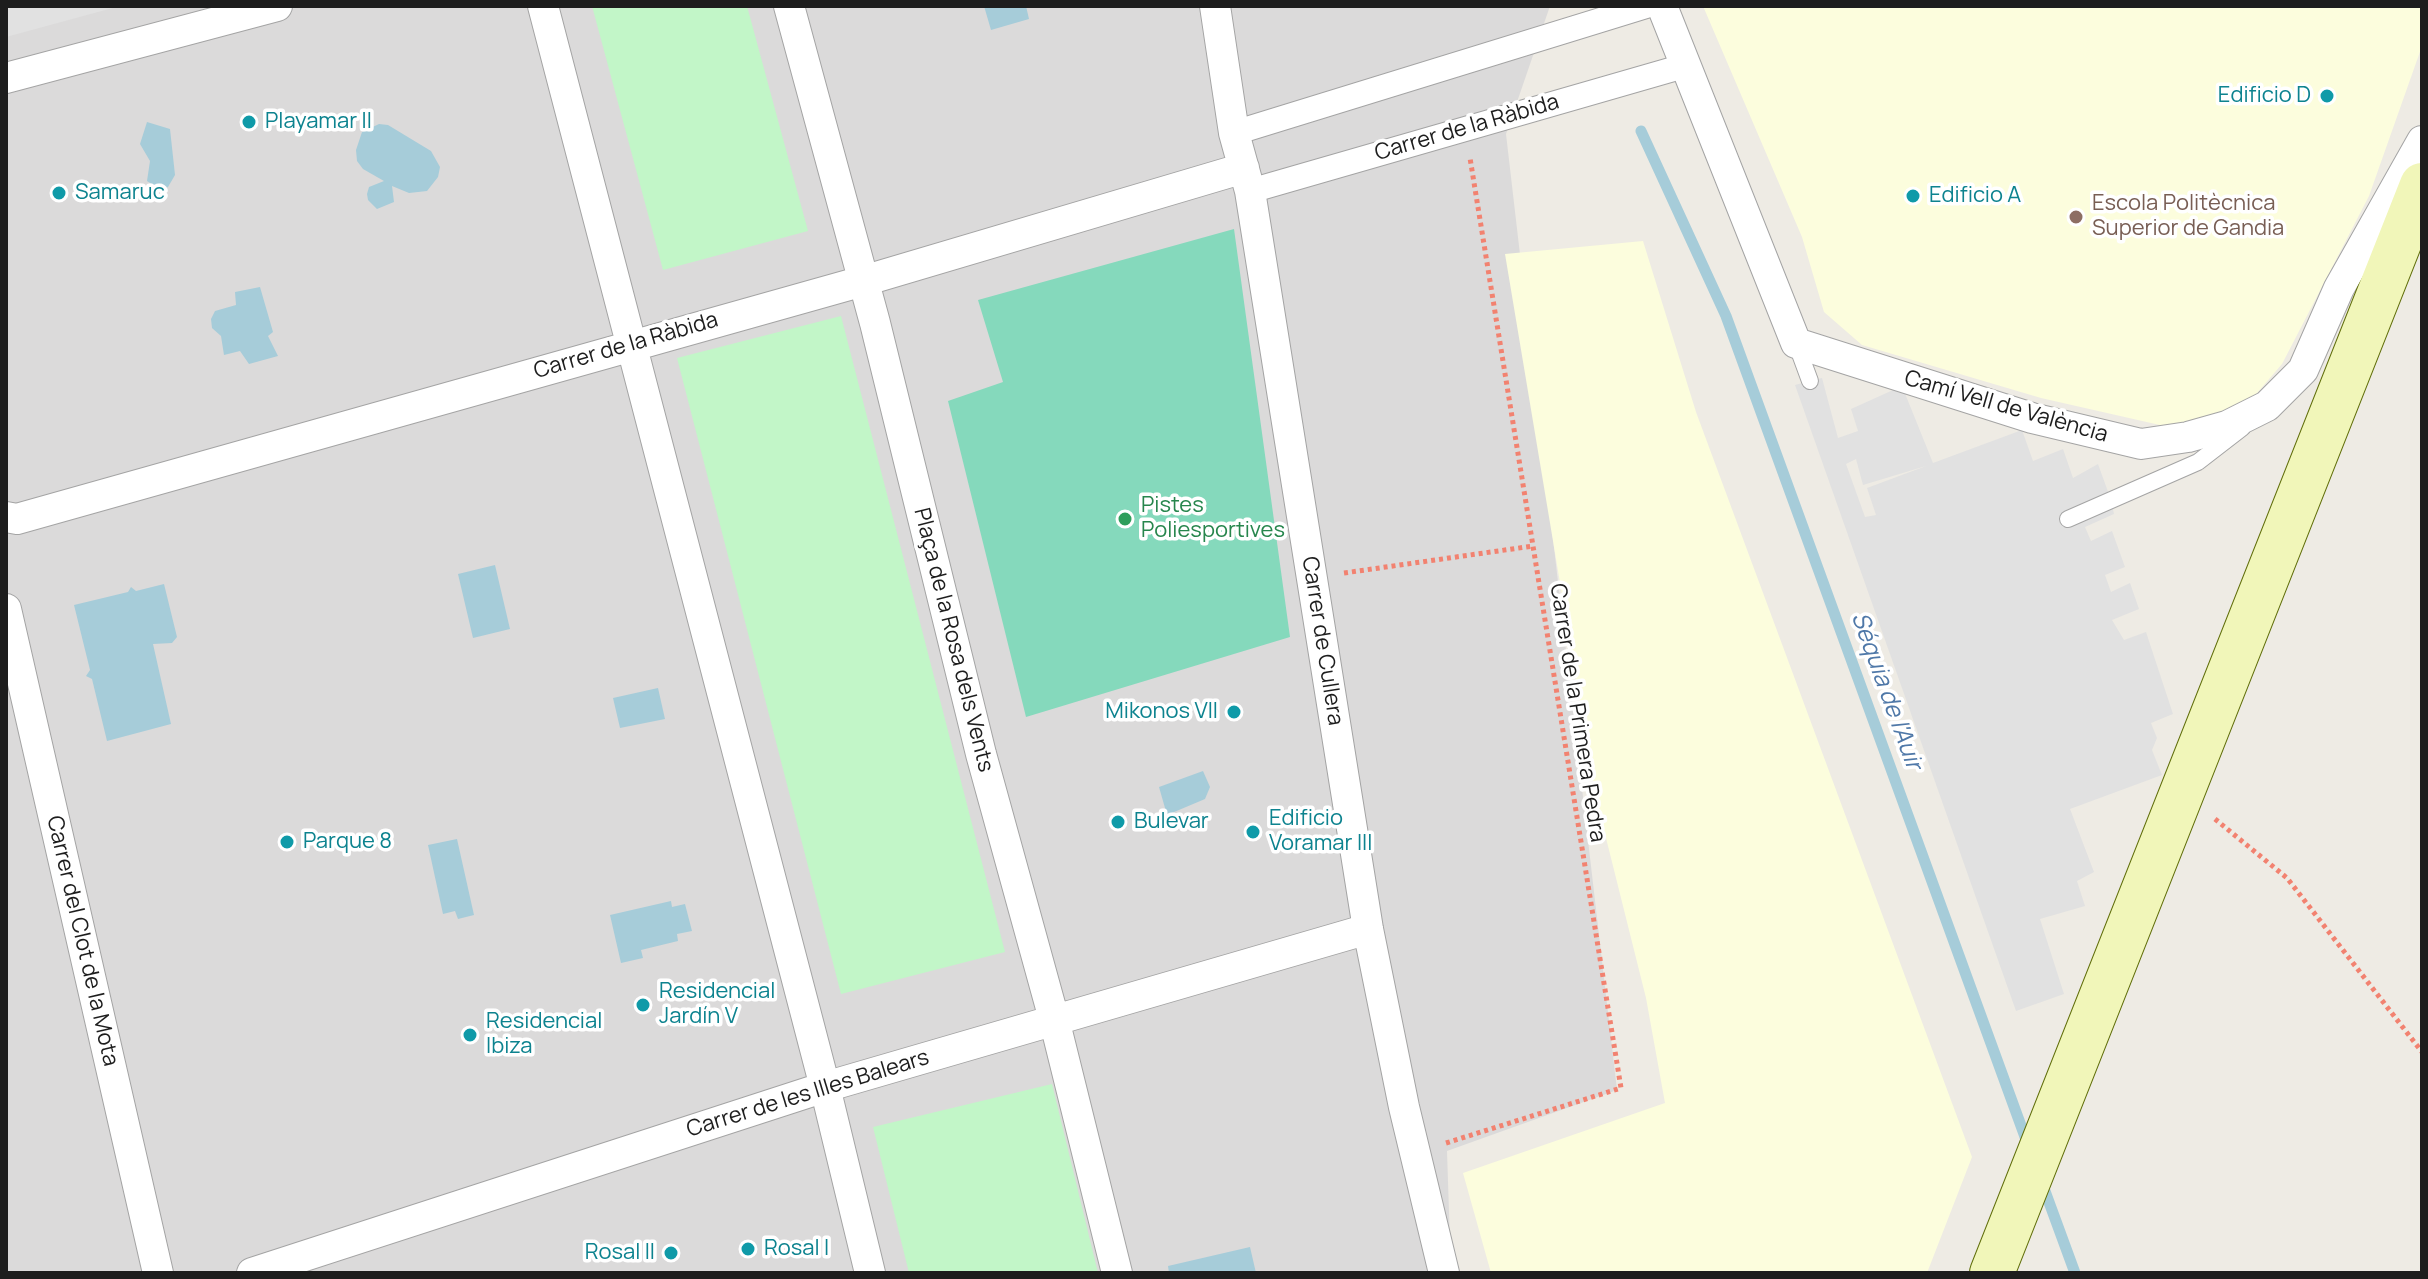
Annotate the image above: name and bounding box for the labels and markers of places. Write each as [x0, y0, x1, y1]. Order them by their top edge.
place label: Edificio D [2218, 83, 2311, 109]
marker: Edificio D [2318, 87, 2336, 105]
place label: Playamar II [265, 109, 372, 135]
marker: Playamar II [240, 113, 258, 131]
place label: Samaruc [75, 180, 165, 206]
place label: Edificio A [1929, 183, 2021, 209]
marker: Samaruc [50, 184, 68, 202]
marker: Edificio A [1904, 187, 1922, 205]
place label: Escola Politècnica Superior de Gandia [2092, 191, 2284, 242]
marker: Escola Politècnica Superior de Gandia [2067, 208, 2085, 226]
place label: Pistes Poliesportives [1141, 493, 1285, 544]
marker: Pistes Poliesportives [1116, 510, 1134, 528]
place label: Mikonos VII [1105, 699, 1218, 725]
marker: Mikonos VII [1225, 703, 1243, 721]
place label: Edificio Voramar III [1269, 806, 1372, 858]
place label: Bulevar [1134, 809, 1209, 835]
marker: Bulevar [1109, 813, 1127, 831]
marker: Edificio Voramar III [1244, 823, 1262, 841]
place label: Parque 8 [303, 829, 392, 855]
marker: Parque 8 [278, 833, 296, 851]
place label: Residencial Jardín V [659, 979, 775, 1030]
marker: Residencial Jardín V [634, 996, 652, 1014]
place label: Residencial Ibiza [486, 1009, 602, 1060]
marker: Residencial Ibiza [461, 1026, 479, 1044]
place label: Rosal I [764, 1236, 829, 1262]
place label: Rosal II [585, 1240, 655, 1266]
marker: Rosal I [739, 1240, 757, 1258]
marker: Rosal II [662, 1244, 680, 1262]

